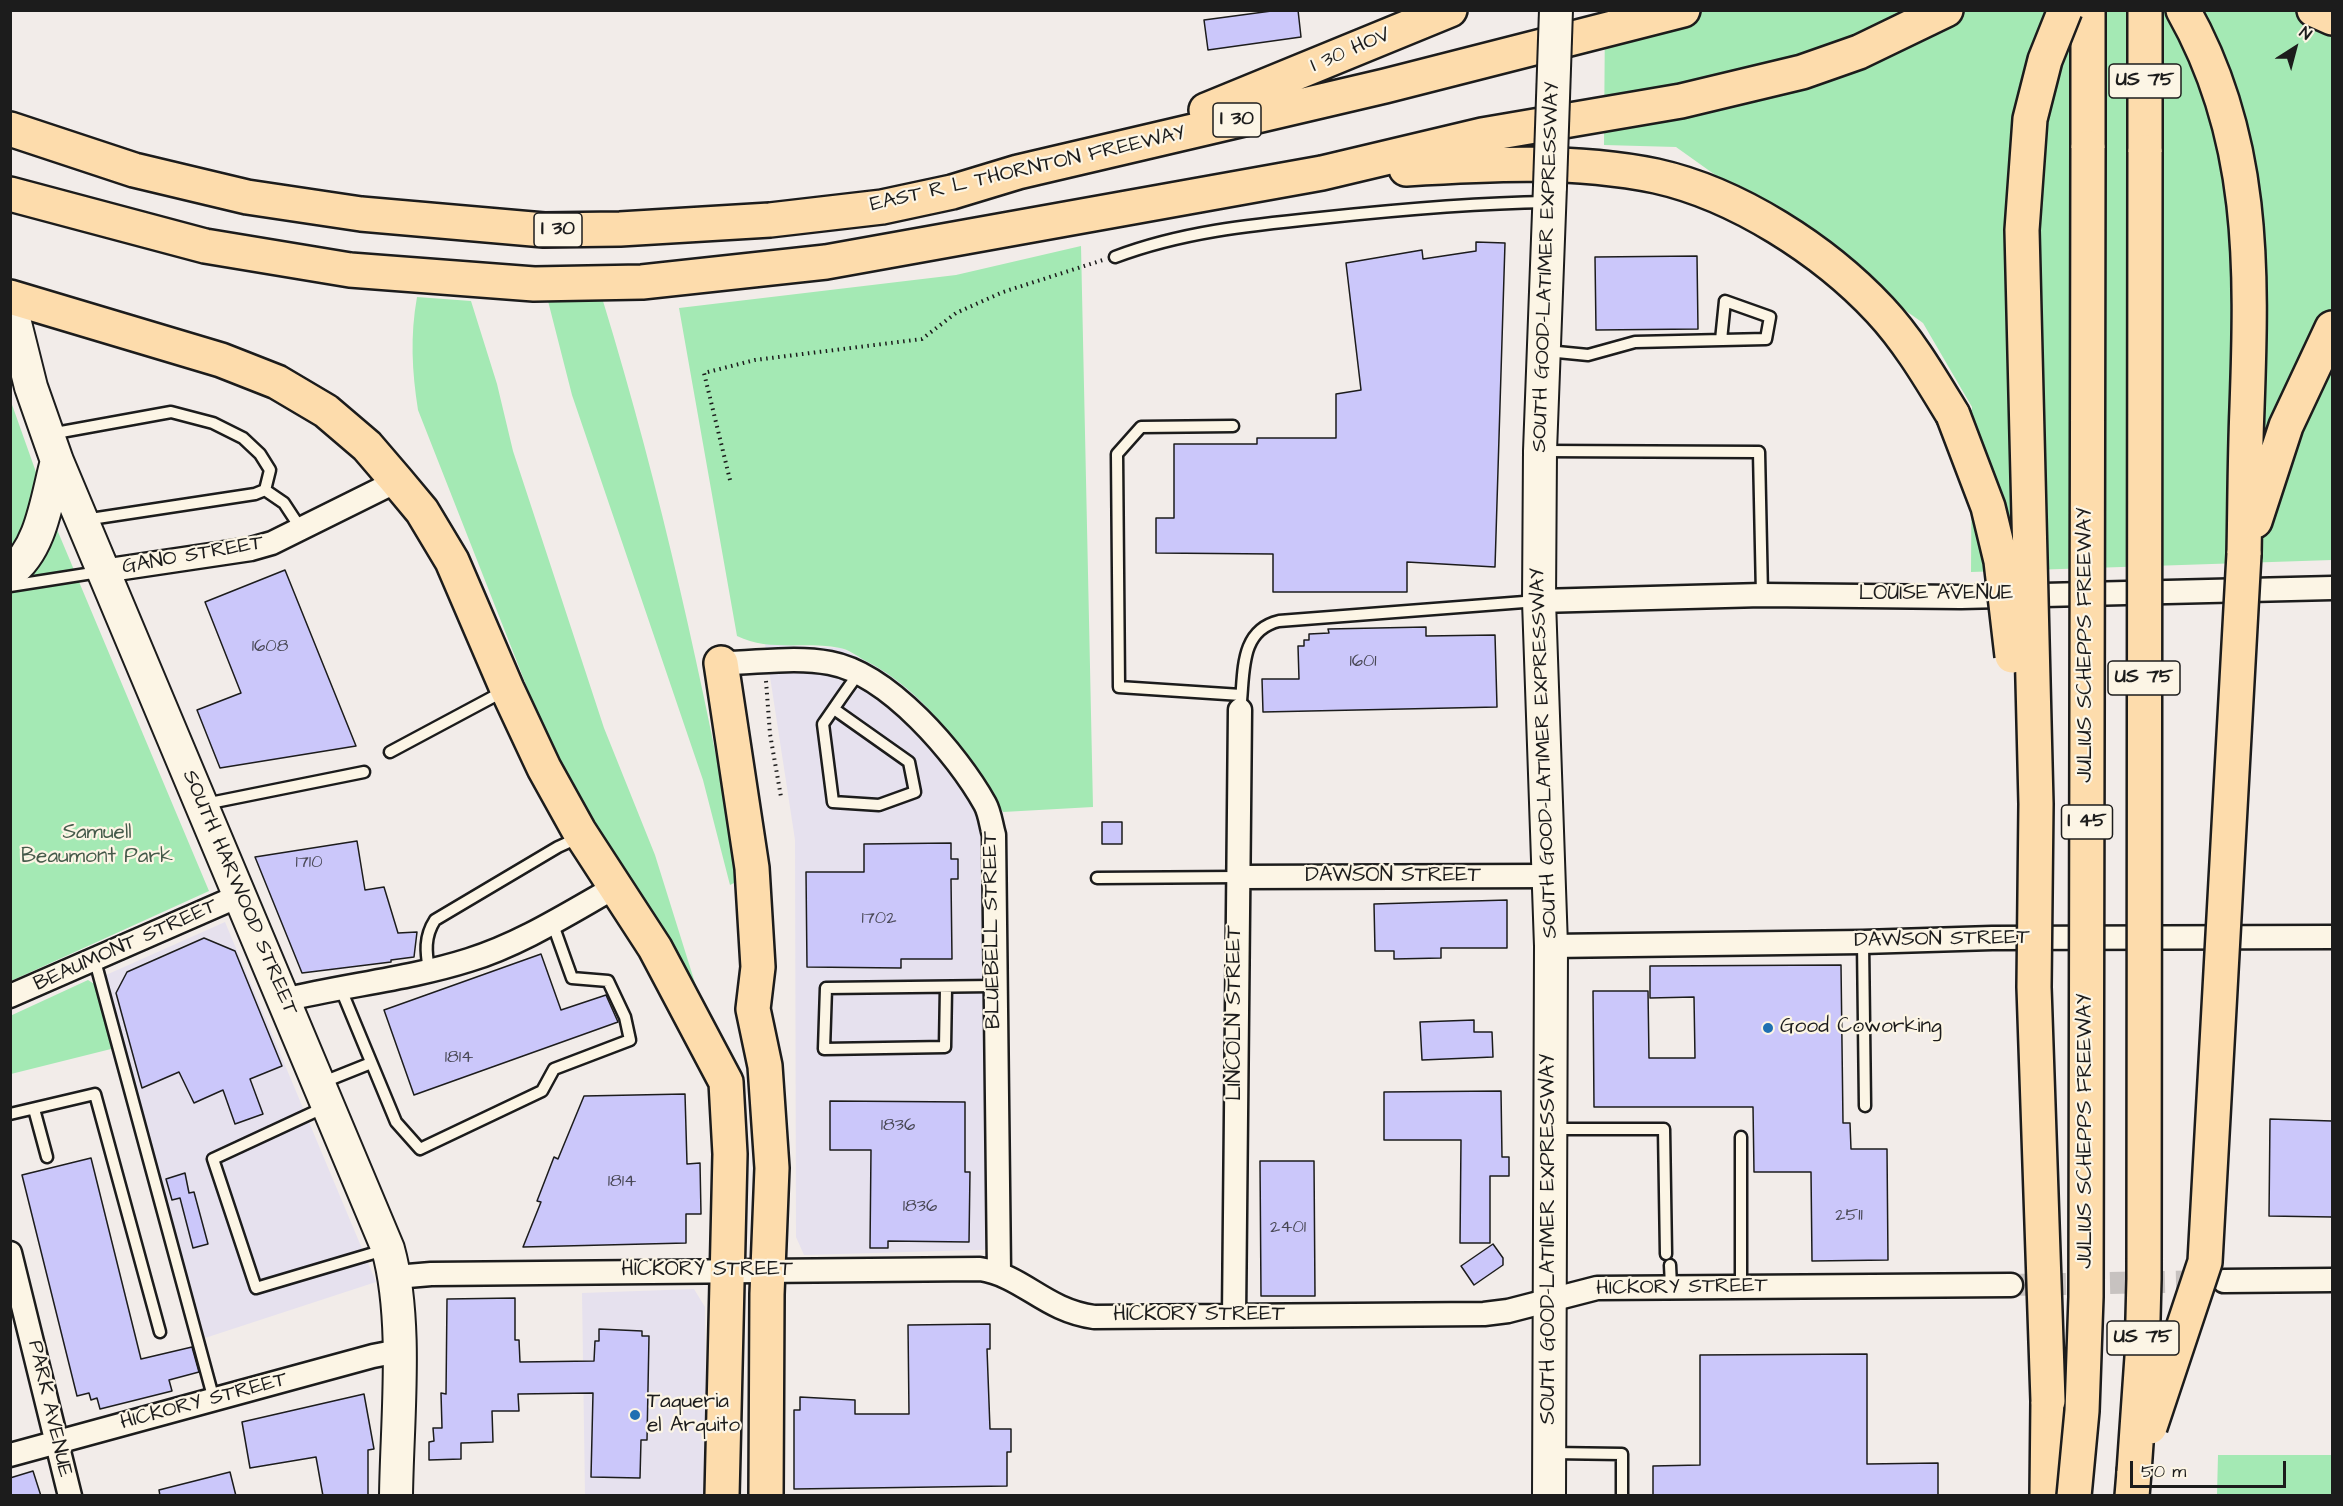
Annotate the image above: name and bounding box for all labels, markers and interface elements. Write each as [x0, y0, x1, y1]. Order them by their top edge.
north arrow [2265, 18, 2325, 78]
text: N [2295, 22, 2316, 45]
street label: I 30 HOV [1307, 23, 1395, 79]
road number: US 75 [2109, 64, 2181, 98]
street label: SOUTH GOOD-LATIMER EXPRESSWAY [1528, 81, 1566, 453]
road number: I 30 [1213, 103, 1261, 137]
street label: EAST R L THORNTON FREEWAY [868, 121, 1188, 219]
road number: I 30 [534, 213, 582, 247]
street label: JULIUS SCHEPPS FREEWAY [2074, 507, 2100, 783]
street label: GANO STREET [120, 531, 266, 581]
street label: SOUTH GOOD-LATIMER EXPRESSWAY [1526, 567, 1564, 939]
street label: LOUISE AVENUE [1859, 582, 2013, 608]
house number: 1608 [252, 636, 288, 658]
house number: 1601 [1349, 651, 1377, 673]
road number: US 75 [2108, 661, 2180, 695]
street label: SOUTH HARWOOD STREET [176, 767, 302, 1019]
road number: I 45 [2062, 805, 2112, 839]
park label: Samuell Beaumont Park [21, 821, 173, 871]
street label: BLUEBELL STREET [979, 831, 1007, 1029]
house number: 1710 [295, 852, 323, 874]
street label: DAWSON STREET [1305, 864, 1481, 890]
street label: BEAUMONT STREET [30, 894, 222, 998]
house number: 1702 [861, 908, 897, 930]
street label: LINCOLN STREET [1223, 925, 1249, 1101]
street label: DAWSON STREET [1854, 926, 2030, 954]
street label: JULIUS SCHEPPS FREEWAY [2074, 993, 2100, 1269]
place label: Good Coworking [1780, 1015, 1942, 1041]
marker: Good Coworking [1761, 1021, 1775, 1035]
house number: 1814 [445, 1047, 473, 1069]
street label: SOUTH GOOD-LATIMER EXPRESSWAY [1537, 1053, 1563, 1425]
house number: 1836 [881, 1115, 915, 1137]
house number: 1814 [608, 1171, 636, 1193]
house number: 1836 [903, 1196, 937, 1218]
house number: 2511 [1835, 1205, 1863, 1227]
house number: 2401 [1270, 1217, 1306, 1239]
street label: HICKORY STREET [621, 1258, 793, 1284]
street label: HICKORY STREET [1596, 1274, 1768, 1302]
street label: HICKORY STREET [1113, 1303, 1285, 1329]
road number: US 75 [2107, 1321, 2179, 1355]
street label: PARK AVENUE [21, 1338, 77, 1480]
street label: HICKORY STREET [118, 1368, 290, 1436]
place label: Taqueria el Arquito [647, 1390, 740, 1440]
marker: Taqueria el Arquito [628, 1408, 642, 1422]
scale bar [2133, 1449, 2289, 1487]
text: 50 m [2141, 1459, 2186, 1484]

